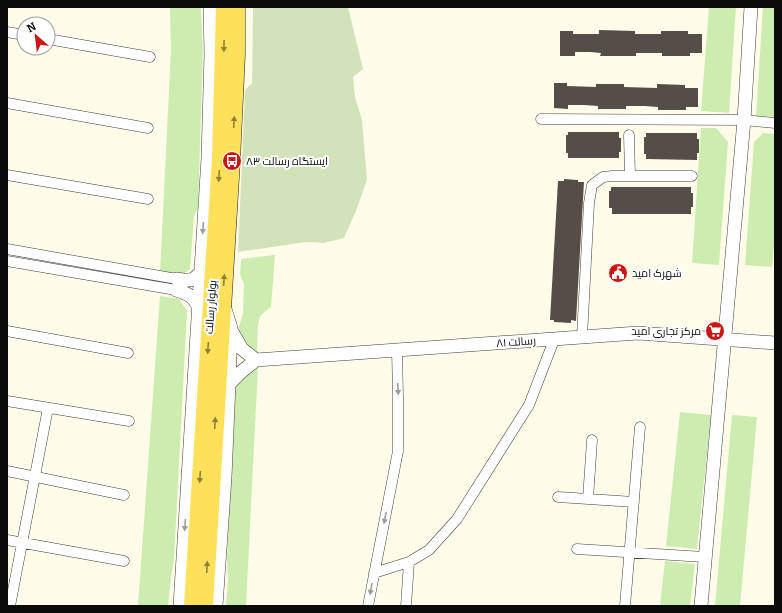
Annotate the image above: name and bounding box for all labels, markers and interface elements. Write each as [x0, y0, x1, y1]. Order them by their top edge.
north arrow [16, 16, 56, 56]
text: N [25, 20, 39, 35]
one-way arrow [221, 40, 227, 53]
one-way arrow [230, 116, 237, 128]
bus stop icon: ایستگاه رسالت ۸۳ [221, 150, 243, 172]
place label: ایستگاه رسالت ۸۳ [246, 155, 328, 168]
one-way arrow [216, 170, 222, 183]
one-way arrow [200, 222, 207, 234]
public building icon: شهرک امید [607, 262, 629, 284]
place label: شهرک امید [632, 267, 682, 280]
one-way arrow [221, 274, 228, 286]
street label: بولوار رسالت [203, 280, 219, 334]
supermarket icon: مرکز تجاری امید [704, 320, 726, 342]
place label: مرکز تجاری امید [631, 325, 701, 338]
street label: رسالت ۸۱ [496, 334, 536, 350]
one-way arrow [204, 342, 211, 354]
one-way arrow [395, 383, 401, 396]
one-way arrow [212, 417, 219, 429]
one-way arrow [196, 471, 203, 483]
one-way arrow [381, 512, 387, 524]
one-way arrow [182, 519, 189, 531]
one-way arrow [204, 560, 210, 573]
one-way arrow [368, 583, 374, 596]

